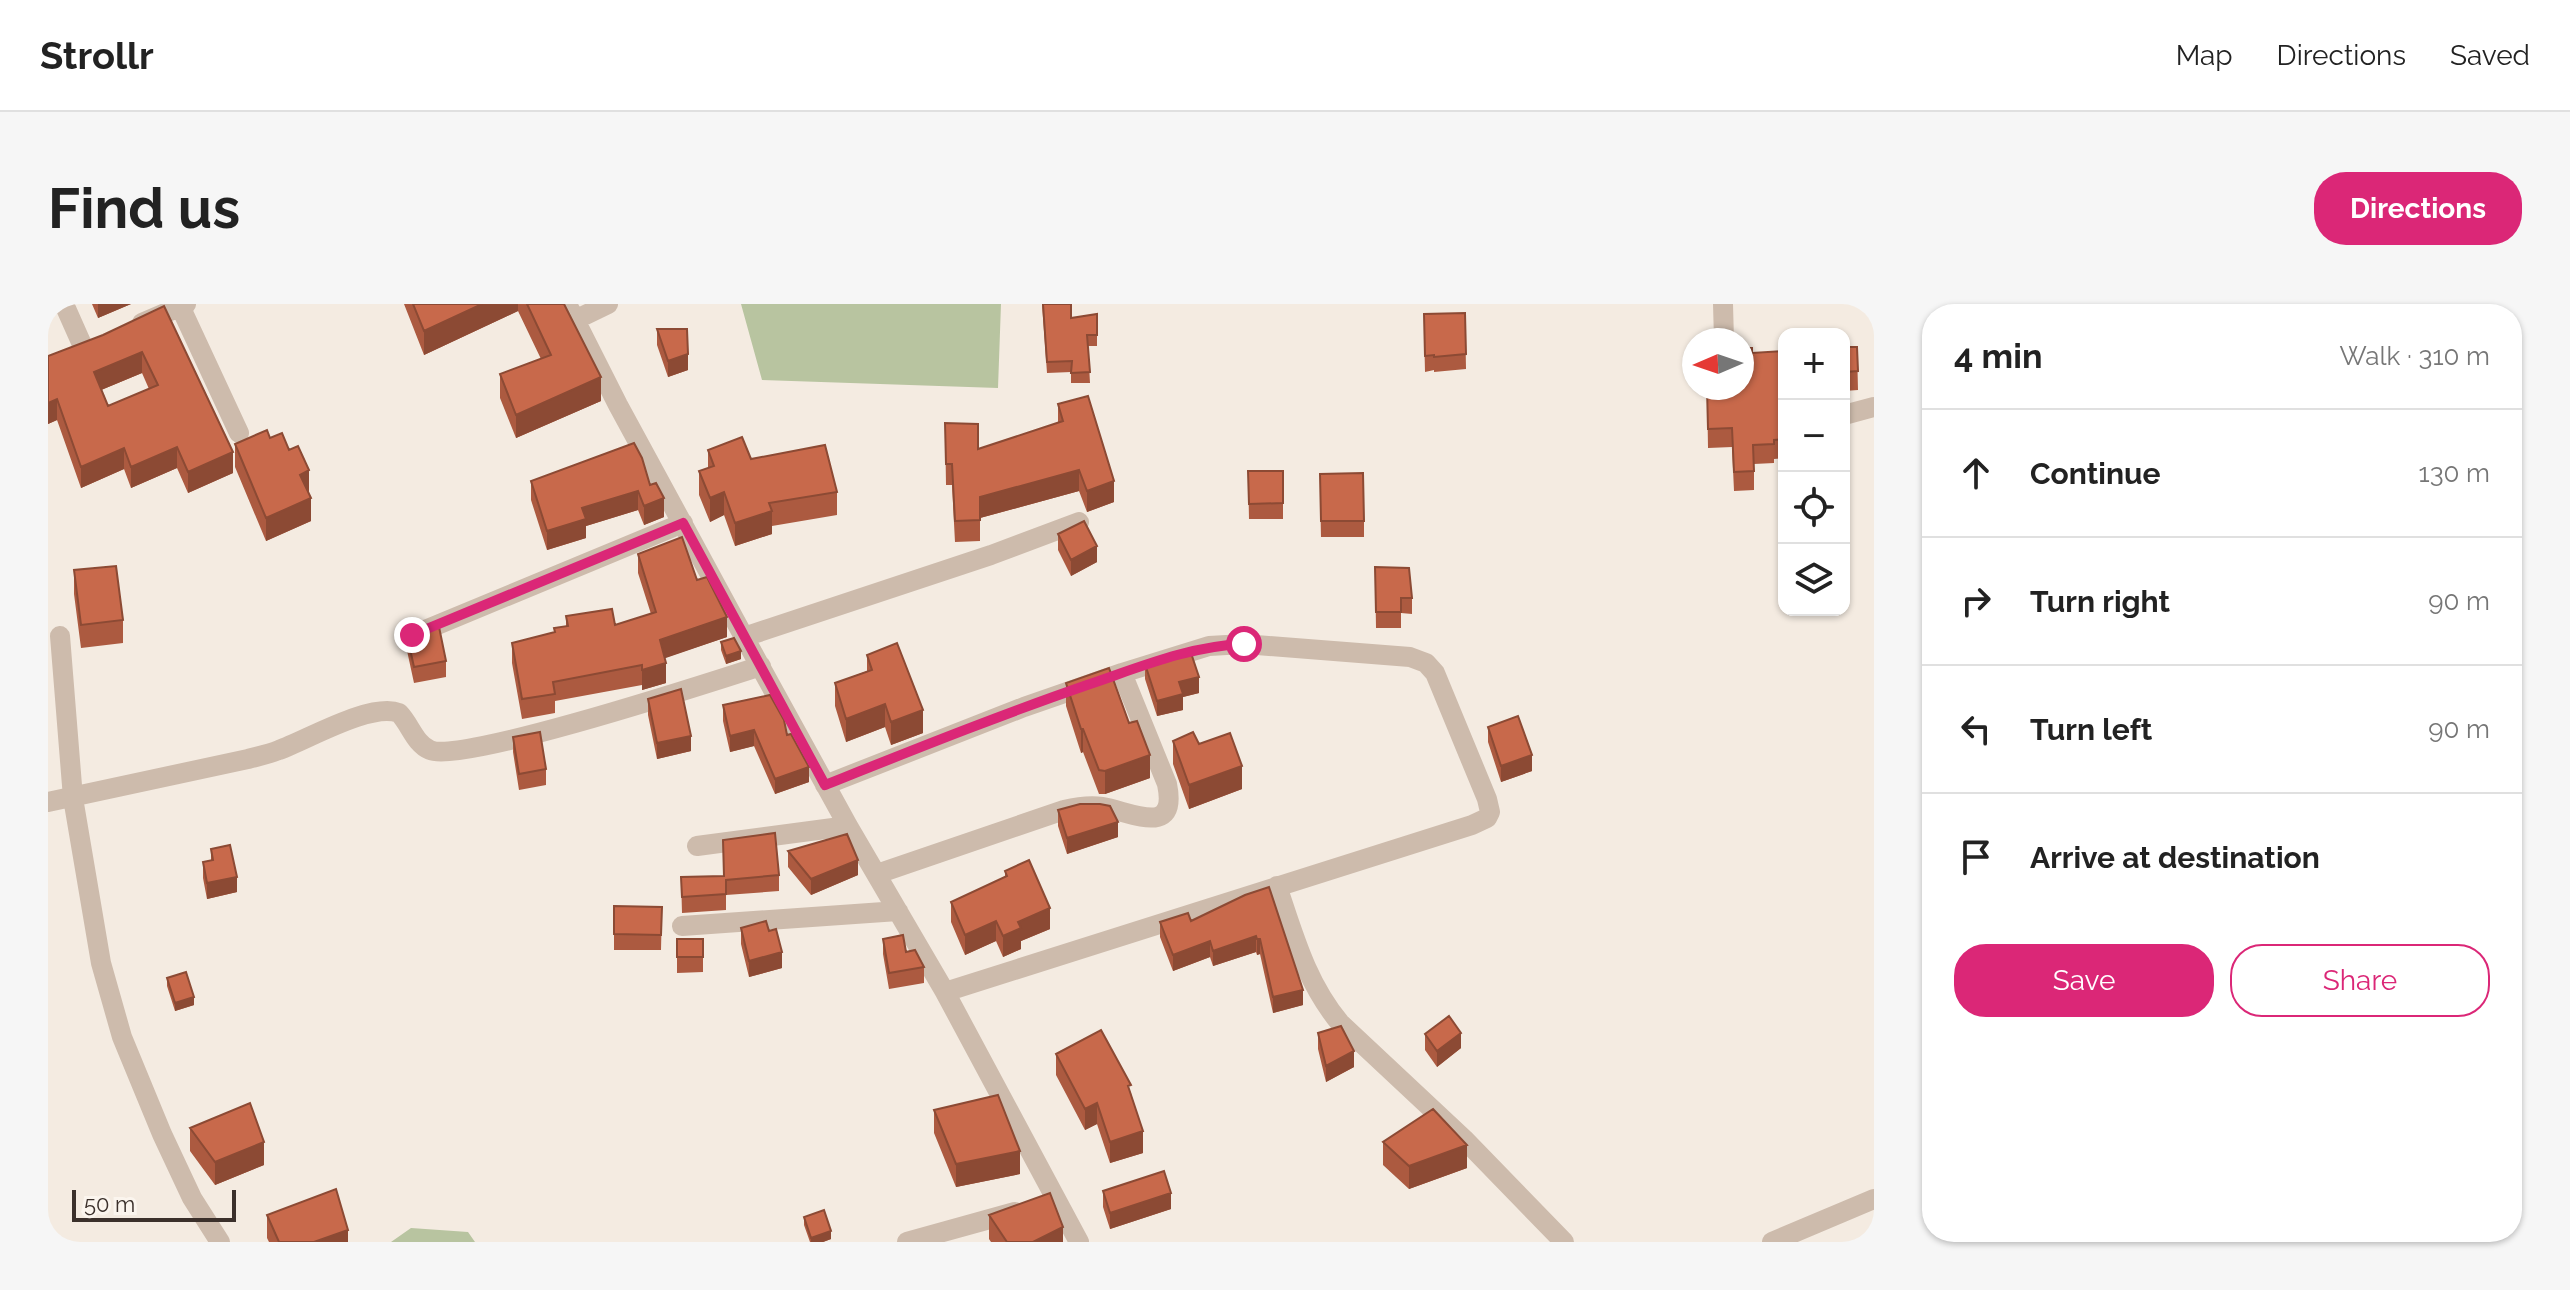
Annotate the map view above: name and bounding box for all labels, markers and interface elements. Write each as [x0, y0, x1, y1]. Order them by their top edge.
text: Strollr [40, 33, 154, 78]
text: Map [2176, 39, 2233, 72]
text: Directions [2277, 39, 2406, 72]
text: Saved [2450, 39, 2530, 72]
button: Directions [2314, 172, 2522, 245]
text: Find us [48, 175, 240, 241]
north arrow [1682, 328, 1754, 400]
map controls [1778, 328, 1850, 616]
button: + [1778, 328, 1850, 400]
text: 4 min [1954, 336, 2042, 376]
text: Walk · 310 m [2340, 341, 2490, 371]
button: − [1778, 400, 1850, 472]
icon: ahead [1954, 451, 1998, 495]
text: Continue [2030, 456, 2161, 491]
text: 130 m [2419, 458, 2490, 488]
button: locate [1778, 472, 1850, 544]
button: layers [1778, 544, 1850, 616]
icon: right [1954, 579, 1998, 623]
text: Turn right [2030, 584, 2170, 619]
text: 90 m [2428, 586, 2490, 616]
route end [394, 617, 430, 653]
route start [1226, 626, 1262, 662]
icon: left [1954, 707, 1998, 751]
text: Turn left [2030, 712, 2152, 747]
text: 90 m [2428, 714, 2490, 744]
icon: arrive [1954, 835, 1998, 879]
text: Arrive at destination [2030, 840, 2320, 875]
button: Save [1954, 944, 2214, 1017]
button: Share [2230, 944, 2490, 1017]
scale bar [72, 1186, 236, 1222]
text: 50 m [84, 1191, 135, 1217]

